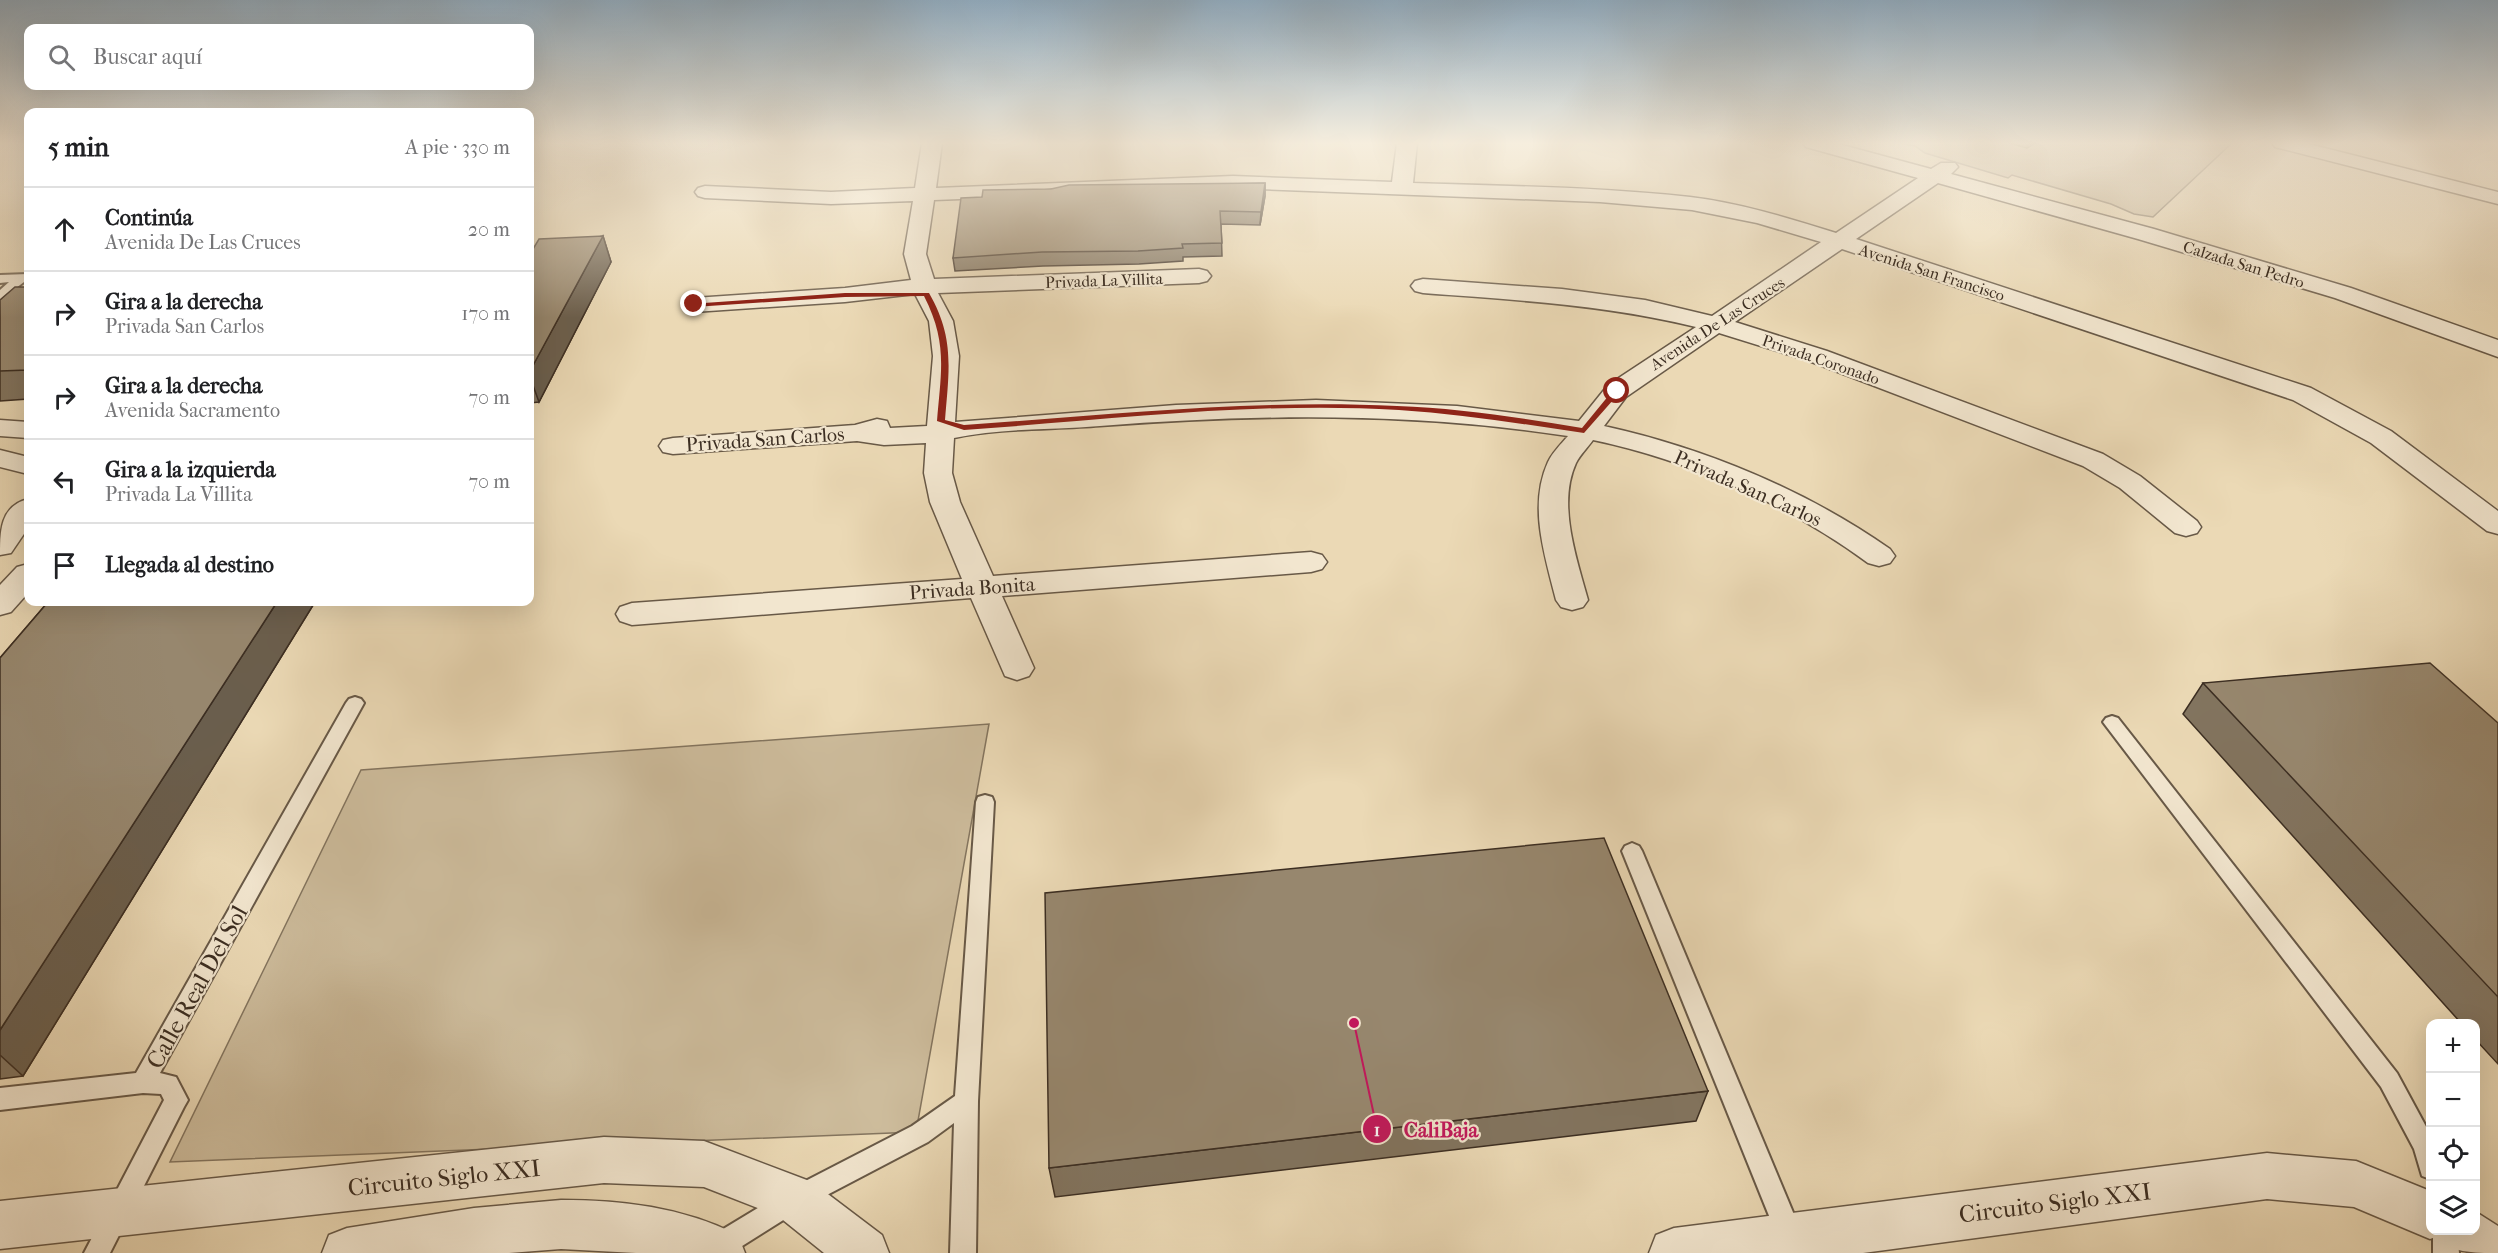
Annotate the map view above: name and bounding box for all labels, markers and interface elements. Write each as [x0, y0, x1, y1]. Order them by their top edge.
search box [24, 24, 534, 90]
icon: search [45, 41, 78, 74]
text: Buscar aquí [93, 44, 202, 70]
text: 5 min [48, 132, 109, 163]
text: A pie · 330 m [405, 136, 510, 159]
text: Continúa [105, 205, 193, 231]
icon: ahead [48, 213, 81, 246]
text: 20 m [468, 218, 510, 241]
text: Avenida De Las Cruces [105, 231, 301, 254]
street label: Calzada San Pedro [2181, 237, 2307, 292]
street label: Avenida San Francisco [1856, 240, 2007, 305]
street label: Privada La Villita [1045, 269, 1164, 292]
street label: Avenida De Las Cruces [1646, 273, 1788, 375]
text: Gira a la derecha [105, 289, 262, 315]
route end [680, 290, 706, 316]
icon: right [48, 297, 81, 330]
text: 170 m [461, 302, 510, 325]
text: Privada San Carlos [105, 315, 264, 338]
street label: Privada Coronado [1760, 331, 1882, 388]
text: Gira a la derecha [105, 373, 262, 399]
route start [1603, 377, 1629, 403]
icon: right [48, 381, 81, 414]
text: 70 m [468, 386, 510, 409]
text: Avenida Sacramento [105, 399, 280, 422]
street label: Privada San Carlos [685, 422, 845, 457]
street label: Privada San Carlos [1670, 446, 1825, 531]
text: Gira a la izquierda [105, 457, 276, 483]
icon: left [48, 465, 81, 498]
text: 70 m [468, 470, 510, 493]
text: Privada La Villita [105, 483, 252, 506]
icon: arrive [48, 549, 81, 582]
text: Llegada al destino [105, 552, 274, 578]
street label: Privada Bonita [908, 573, 1037, 604]
street label: Calle Real Del Sol [141, 900, 254, 1073]
map controls [2426, 1019, 2480, 1235]
button: + [2426, 1019, 2480, 1073]
button: − [2426, 1073, 2480, 1127]
callout: CaliBaja [1362, 1110, 1490, 1149]
text: CaliBaja [1404, 1118, 1479, 1142]
text: 1 [1374, 1120, 1380, 1141]
button: locate [2426, 1127, 2480, 1181]
street label: Circuito Siglo XXI [346, 1154, 542, 1202]
street label: Circuito Siglo XXI [1957, 1177, 2153, 1229]
button: layers [2426, 1181, 2480, 1235]

